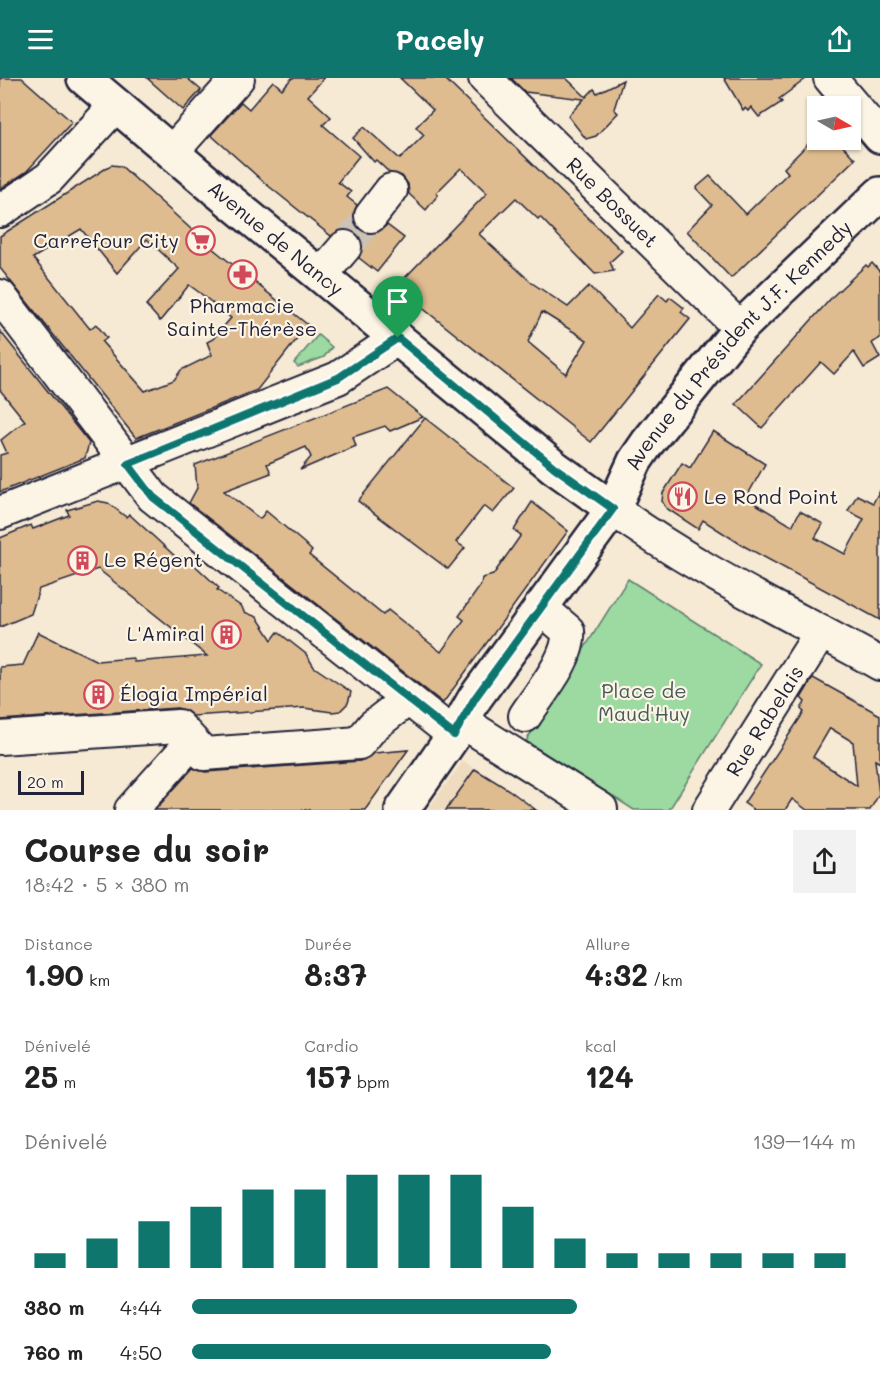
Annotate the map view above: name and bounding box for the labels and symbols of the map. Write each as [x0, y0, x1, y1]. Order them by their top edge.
north arrow [807, 96, 861, 150]
street label: Rue Bossuet [561, 151, 664, 253]
street label: Avenue de Nancy [203, 175, 349, 301]
street label: Avenue du Président J.F. Kennedy [619, 214, 857, 474]
supermarket icon: Carrefour City [184, 225, 216, 257]
place label: Carrefour City [33, 227, 179, 253]
pharmacy icon: Pharmacie Sainte-Thérèse [226, 259, 258, 291]
pin [372, 276, 423, 338]
place label: Pharmacie Sainte-Thérèse [167, 292, 317, 341]
restaurant icon: Le Rond Point [667, 481, 699, 513]
place label: Le Rond Point [704, 483, 838, 509]
building icon: Le Régent [67, 544, 99, 576]
place label: Le Régent [104, 546, 203, 572]
building icon: L'Amiral [210, 618, 242, 650]
place label: L'Amiral [127, 620, 205, 646]
street label: Rue Rabelais [719, 660, 809, 781]
park label: Place de Maud'Huy [598, 677, 690, 726]
building icon: Élogia Impérial [83, 678, 115, 710]
place label: Élogia Impérial [120, 680, 268, 706]
scale bar [18, 768, 84, 796]

